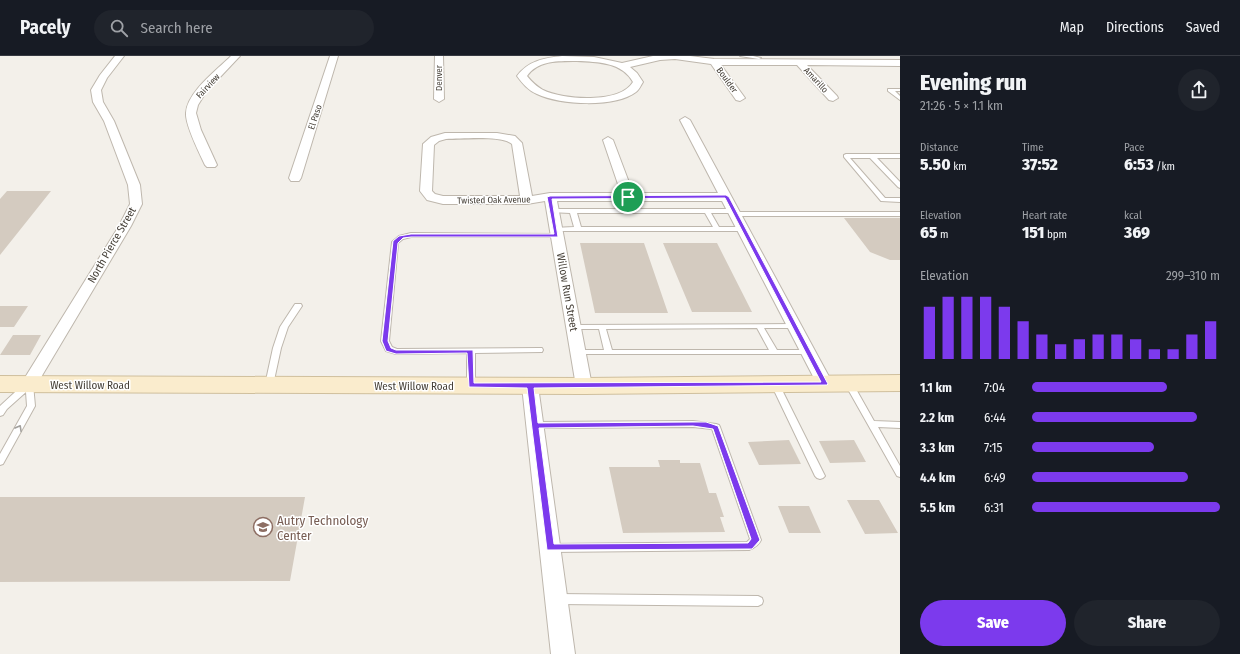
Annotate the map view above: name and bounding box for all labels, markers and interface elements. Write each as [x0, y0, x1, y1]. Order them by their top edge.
search box [94, 10, 374, 46]
text: Pacely [20, 16, 70, 39]
icon: search [108, 17, 130, 39]
text: Search here [140, 19, 213, 37]
text: Map [1060, 19, 1084, 36]
text: Directions [1106, 19, 1164, 36]
text: Saved [1186, 19, 1220, 36]
street label: Denver [434, 64, 444, 91]
street label: Boulder [714, 65, 740, 95]
street label: Amarillo [802, 65, 830, 95]
text: Evening run [920, 69, 1027, 96]
button: share [1178, 69, 1220, 111]
street label: Fairview [194, 72, 222, 100]
text: 21:26 · 5 × 1.1 km [920, 98, 1003, 113]
street label: El Paso [306, 103, 324, 131]
text: Distance [920, 141, 959, 154]
text: Time [1022, 141, 1044, 154]
text: Pace [1124, 141, 1145, 154]
text: 5.50 [920, 154, 951, 175]
text: 37:52 [1022, 154, 1058, 175]
text: 6:53 [1124, 154, 1154, 175]
text: km [951, 160, 967, 173]
text: /km [1154, 160, 1175, 173]
pin [611, 180, 645, 214]
icon: arrive [617, 186, 639, 208]
street label: Twisted Oak Avenue [457, 194, 531, 206]
street label: North Pierce Street [85, 204, 139, 285]
text: Elevation [920, 209, 961, 222]
text: Heart rate [1022, 209, 1067, 222]
text: kcal [1124, 209, 1142, 222]
text: 65 [920, 222, 937, 243]
text: 151 [1022, 222, 1044, 243]
text: 369 [1124, 222, 1150, 243]
text: m [937, 228, 949, 241]
text: bpm [1044, 228, 1067, 241]
street label: Willow Run Street [554, 252, 580, 333]
text: Elevation [920, 268, 969, 283]
text: 299–310 m [1166, 268, 1220, 283]
street label: West Willow Road [50, 379, 130, 392]
street label: West Willow Road [374, 380, 454, 393]
text: 1.1 km [920, 380, 952, 395]
text: 7:04 [984, 380, 1005, 395]
text: 2.2 km [920, 410, 954, 425]
text: 6:44 [984, 410, 1006, 425]
one-way arrow [14, 425, 22, 432]
text: 3.3 km [920, 440, 955, 455]
text: 7:15 [984, 440, 1003, 455]
text: 4.4 km [920, 470, 955, 485]
text: 6:49 [984, 470, 1006, 485]
text: 5.5 km [920, 500, 955, 515]
text: 6:31 [984, 500, 1004, 515]
place label: Autry Technology Center [277, 513, 368, 543]
school or university icon: Autry Technology Center [252, 516, 274, 538]
button: Save [920, 600, 1066, 646]
button: Share [1074, 600, 1220, 646]

